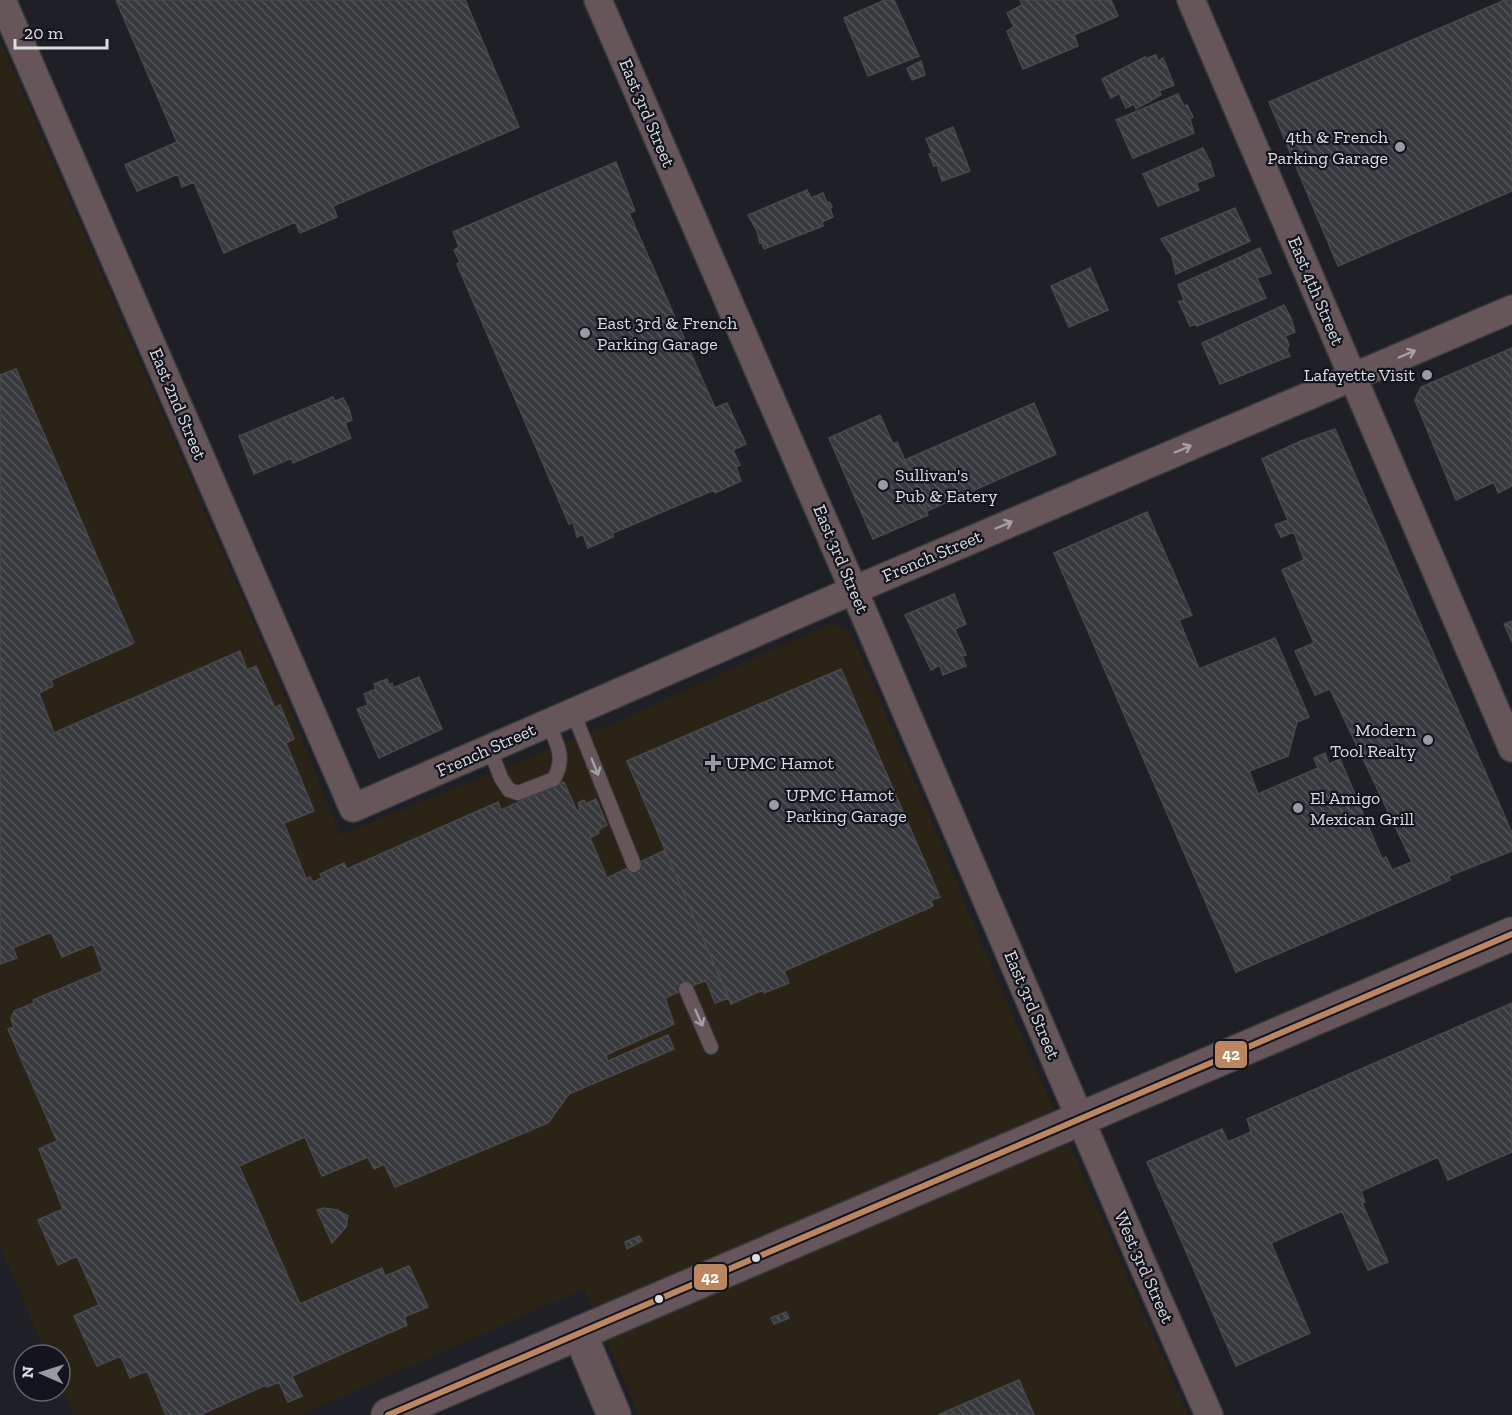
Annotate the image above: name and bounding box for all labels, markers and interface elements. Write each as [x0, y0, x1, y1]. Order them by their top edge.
scale bar [15, 12, 106, 50]
text: 20 m [24, 22, 64, 44]
street label: East 3rd Street [614, 55, 680, 171]
place label: 4th & French Parking Garage [1267, 126, 1388, 169]
marker: 4th & French Parking Garage [1393, 140, 1407, 154]
street label: East 4th Street [1283, 233, 1349, 349]
place label: East 3rd & French Parking Garage [597, 312, 737, 355]
marker: East 3rd & French Parking Garage [578, 326, 592, 340]
street label: East 2nd Street [145, 345, 211, 463]
one-way arrow [1397, 348, 1415, 359]
place label: Lafayette Visit [1304, 364, 1415, 386]
marker: Lafayette Visit [1420, 368, 1434, 382]
one-way arrow [1174, 443, 1192, 454]
place label: Sullivan's Pub & Eatery [895, 464, 998, 507]
marker: Sullivan's Pub & Eatery [876, 478, 890, 492]
street label: East 3rd Street [808, 501, 874, 617]
one-way arrow [995, 519, 1013, 530]
street label: French Street [879, 525, 985, 587]
street label: French Street [433, 718, 539, 782]
place label: Modern Tool Realty [1330, 719, 1417, 762]
marker: Modern Tool Realty [1421, 733, 1435, 747]
place label: UPMC Hamot [726, 752, 834, 774]
marker: UPMC Hamot [704, 754, 722, 772]
one-way arrow [590, 757, 601, 775]
place label: UPMC Hamot Parking Garage [786, 784, 907, 827]
place label: El Amigo Mexican Grill [1310, 787, 1414, 830]
marker: UPMC Hamot Parking Garage [767, 798, 781, 812]
marker: El Amigo Mexican Grill [1291, 801, 1305, 815]
street label: East 3rd Street [999, 947, 1065, 1063]
one-way arrow [694, 1009, 705, 1027]
line badge: 42 [1214, 1040, 1248, 1069]
text: 42 [1222, 1045, 1240, 1064]
street label: West 3rd Street [1109, 1207, 1179, 1327]
unlabelled marker [750, 1252, 762, 1264]
line badge: 42 [693, 1263, 728, 1291]
text: 42 [701, 1268, 719, 1287]
unlabelled marker [653, 1293, 665, 1305]
north arrow [12, 1343, 72, 1403]
text: N [18, 1366, 37, 1379]

